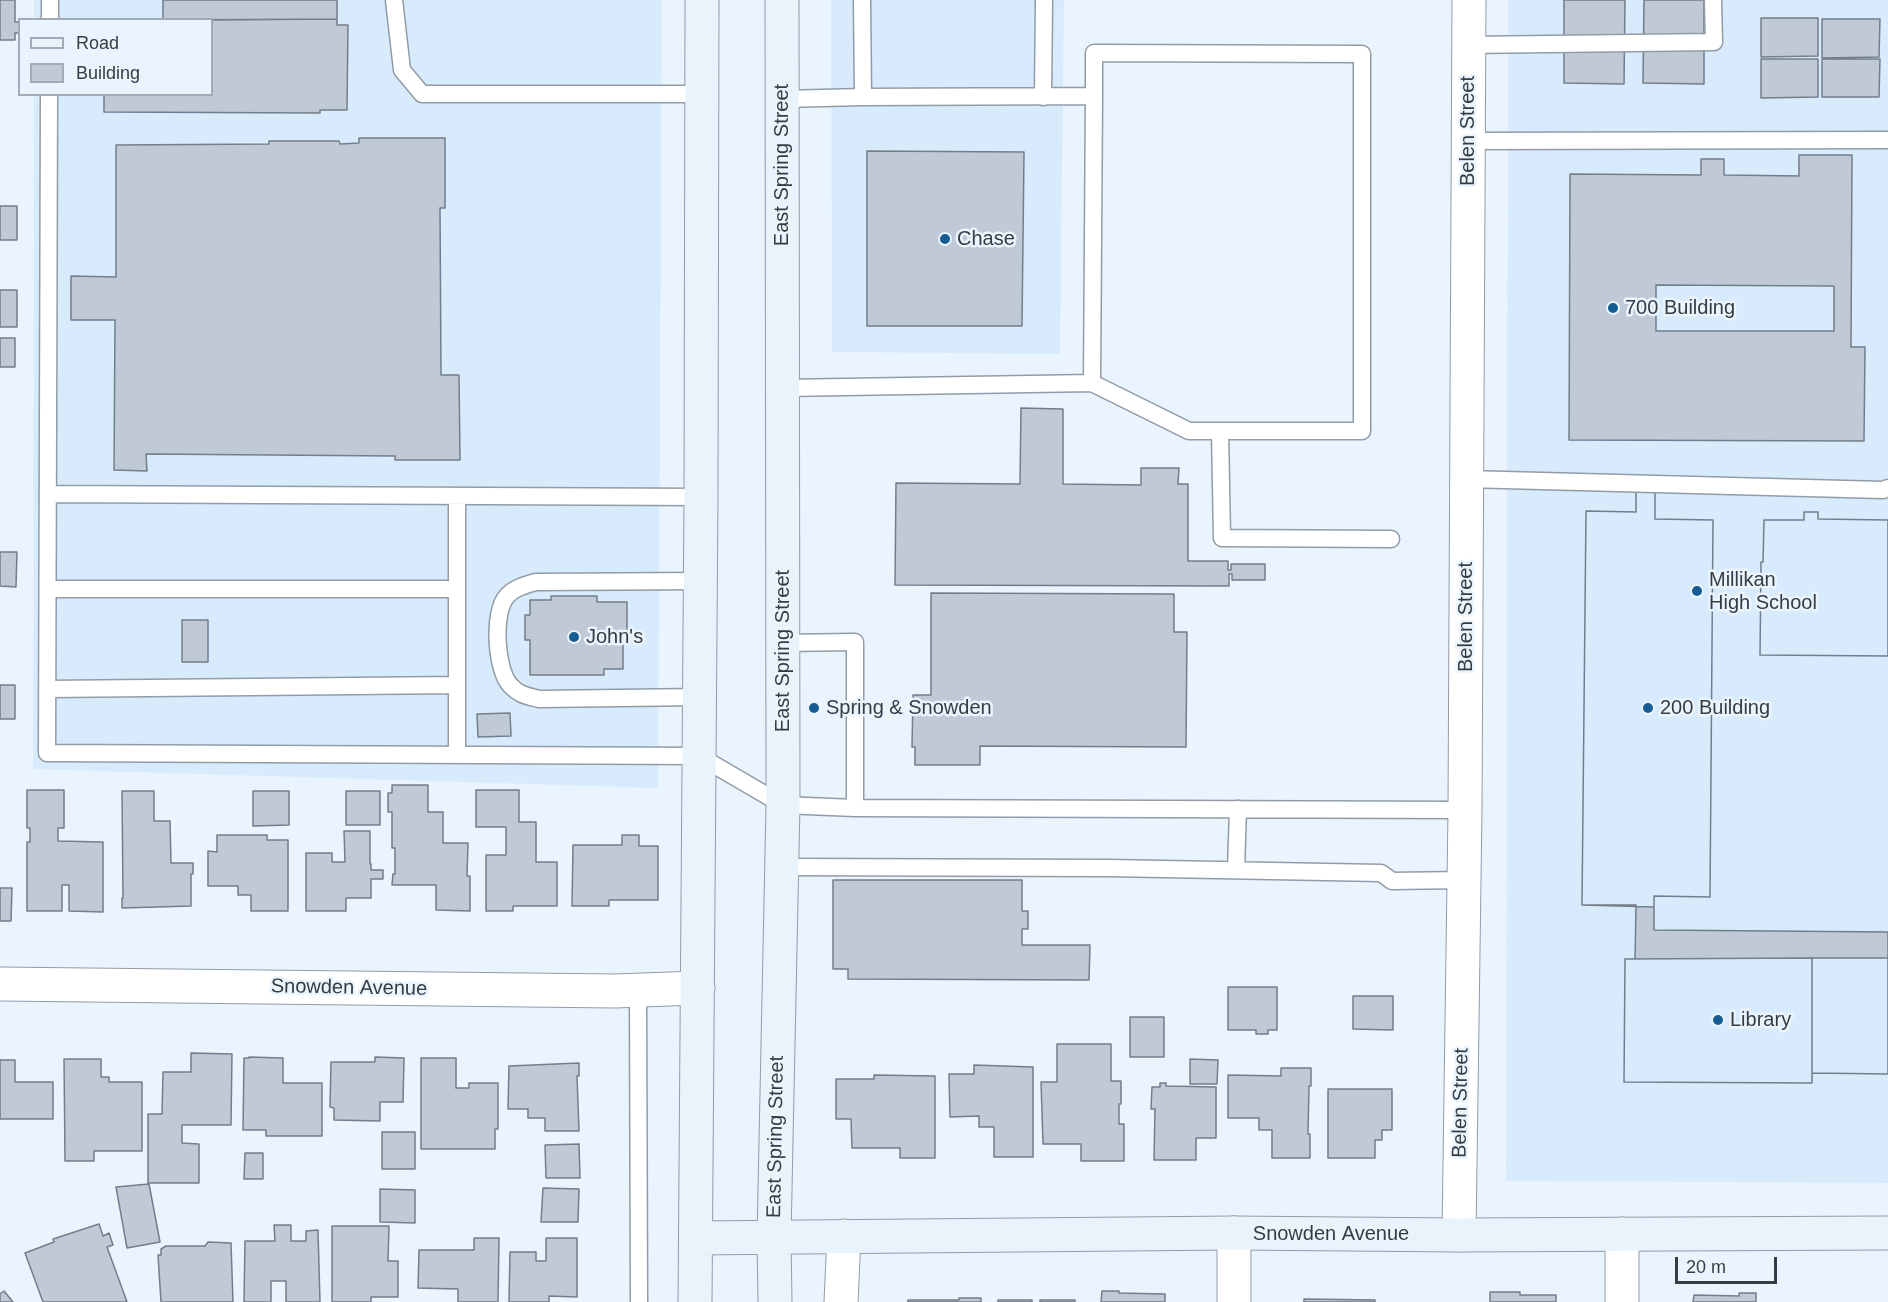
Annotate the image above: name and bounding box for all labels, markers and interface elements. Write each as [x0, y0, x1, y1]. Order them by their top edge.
legend [18, 18, 213, 96]
text: Road [76, 33, 119, 53]
text: Building [76, 63, 140, 83]
street label: Belen Street [1456, 76, 1480, 186]
street label: East Spring Street [770, 84, 794, 246]
place label: Chase [957, 227, 1015, 251]
marker: Chase [938, 232, 952, 246]
place label: 700 Building [1625, 296, 1735, 320]
marker: 700 Building [1606, 301, 1620, 315]
street label: Belen Street [1454, 562, 1478, 672]
place label: Millikan High School [1709, 568, 1817, 615]
street label: East Spring Street [771, 570, 795, 732]
marker: Millikan High School [1690, 584, 1704, 598]
place label: John's [586, 625, 643, 649]
marker: John's [567, 630, 581, 644]
place label: Spring & Snowden [826, 696, 992, 720]
place label: 200 Building [1660, 696, 1770, 720]
marker: Spring & Snowden [807, 701, 821, 715]
marker: 200 Building [1641, 701, 1655, 715]
street label: Snowden Avenue [271, 975, 427, 1001]
place label: Library [1730, 1008, 1791, 1032]
marker: Library [1711, 1013, 1725, 1027]
street label: Belen Street [1448, 1048, 1474, 1158]
street label: East Spring Street [763, 1056, 789, 1218]
street label: Snowden Avenue [1253, 1222, 1409, 1246]
scale bar [1678, 1245, 1780, 1283]
text: 20 m [1686, 1257, 1726, 1277]

